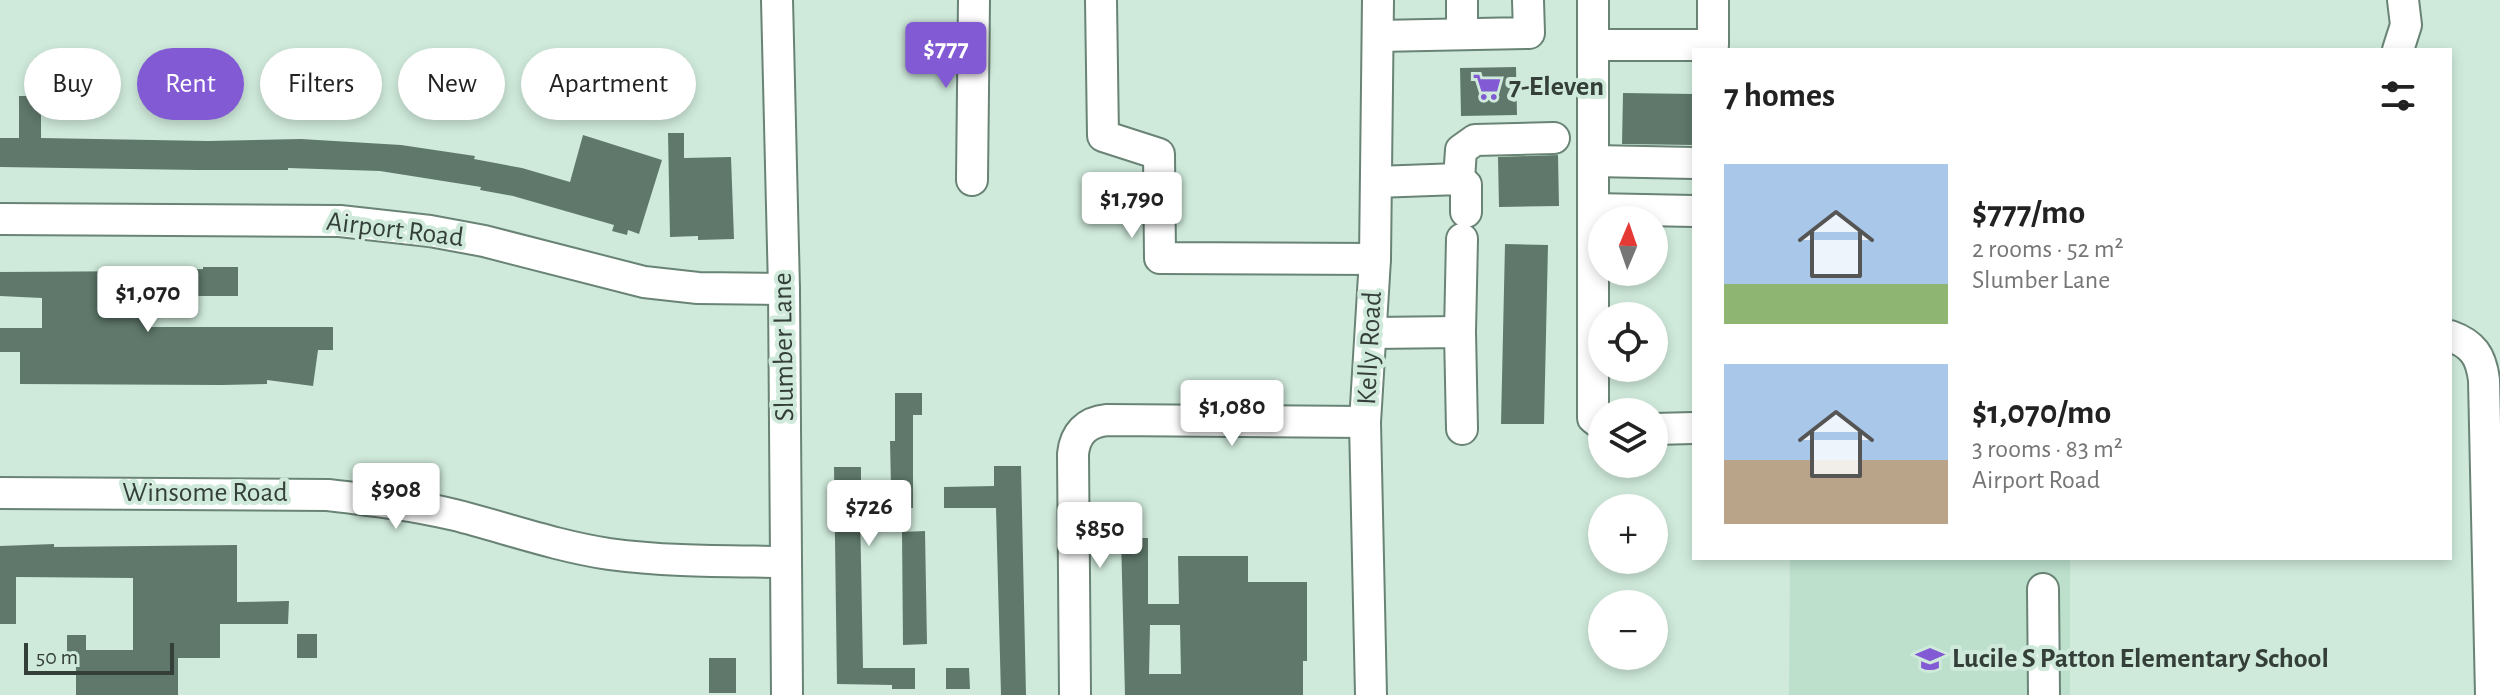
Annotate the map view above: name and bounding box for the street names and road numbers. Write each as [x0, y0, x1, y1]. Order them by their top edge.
street label: Airport Road [325, 208, 465, 252]
street label: Slumber Lane [769, 272, 799, 422]
street label: Kelly Road [1353, 291, 1387, 405]
street label: Winsome Road [122, 479, 288, 507]

